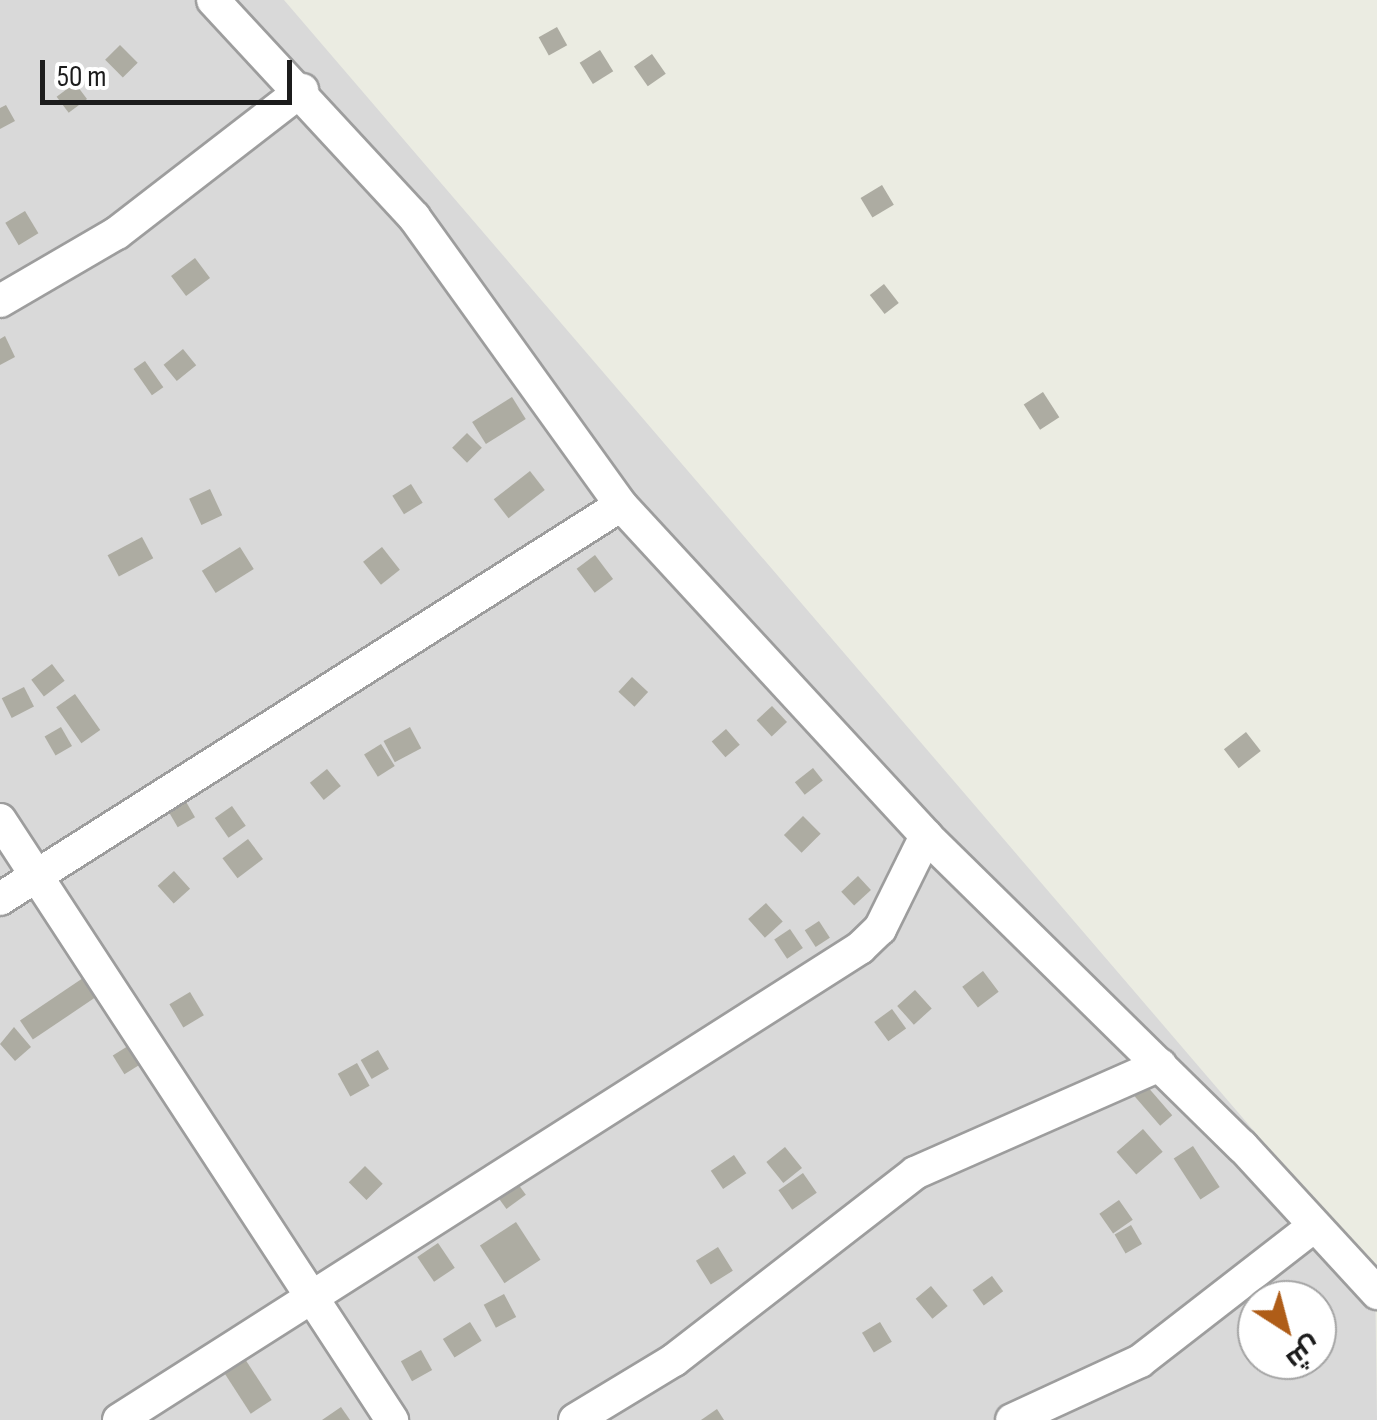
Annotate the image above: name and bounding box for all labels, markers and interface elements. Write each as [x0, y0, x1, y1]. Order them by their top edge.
scale bar [45, 40, 298, 102]
text: 50 m [57, 59, 106, 95]
north arrow [1237, 1280, 1337, 1380]
text: ش [1280, 1329, 1328, 1377]

